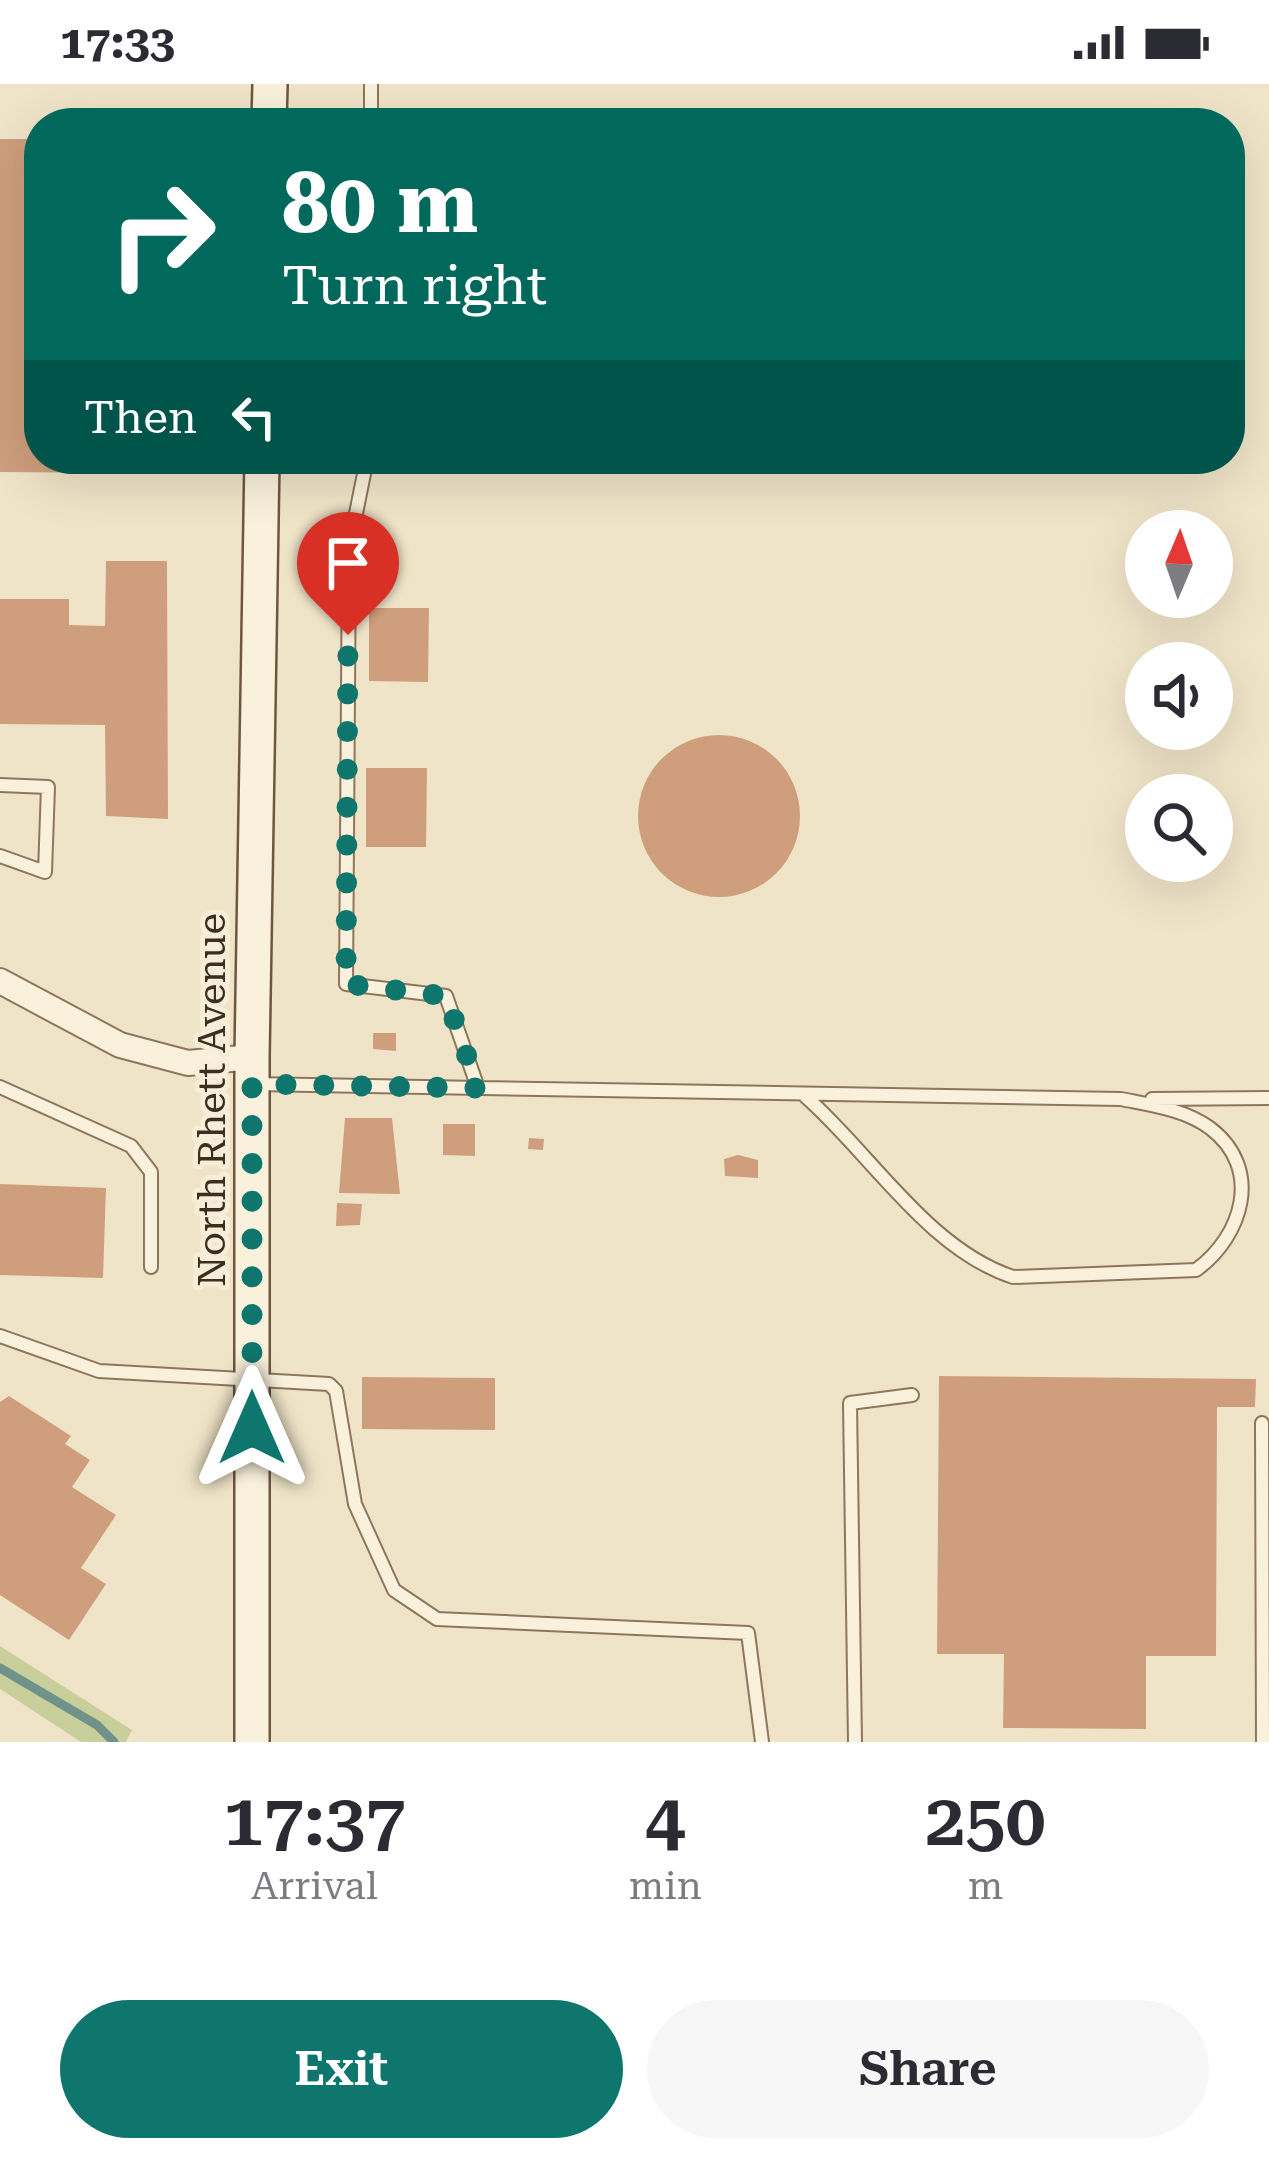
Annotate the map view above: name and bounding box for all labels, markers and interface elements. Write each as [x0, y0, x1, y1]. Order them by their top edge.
text: 17:33 [60, 16, 175, 69]
text: 80 m [282, 154, 478, 252]
icon: right [84, 156, 240, 312]
text: Turn right [282, 254, 547, 317]
icon: left [221, 384, 287, 450]
text: Then [84, 391, 197, 444]
north arrow [1125, 510, 1233, 618]
map controls [1125, 510, 1233, 882]
pin [297, 512, 399, 635]
icon: arrive [315, 530, 381, 596]
button: sound [1125, 642, 1233, 750]
button: search [1125, 774, 1233, 882]
street label: North Rhett Avenue [189, 913, 235, 1287]
position arrow [189, 1365, 315, 1491]
text: 17:37 [223, 1778, 406, 1863]
text: 4 [645, 1778, 685, 1863]
text: 250 [925, 1778, 1046, 1863]
text: Arrival [251, 1863, 378, 1909]
text: min [629, 1863, 702, 1909]
text: m [968, 1863, 1003, 1909]
button: Exit [60, 2000, 623, 2138]
button: Share [647, 2000, 1209, 2138]

